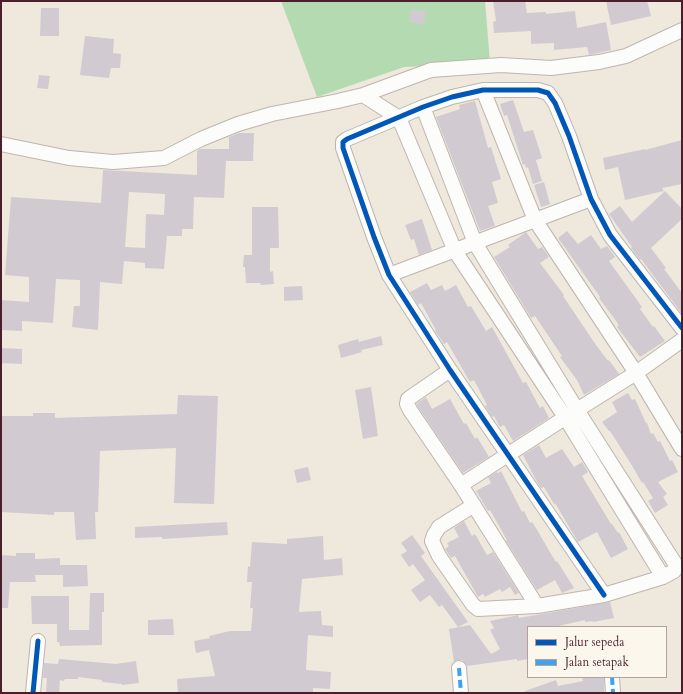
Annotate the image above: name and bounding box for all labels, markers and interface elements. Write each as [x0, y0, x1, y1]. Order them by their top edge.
legend [527, 626, 667, 678]
text: Jalur sepeda [565, 634, 624, 650]
text: Jalan setapak [565, 654, 629, 670]

